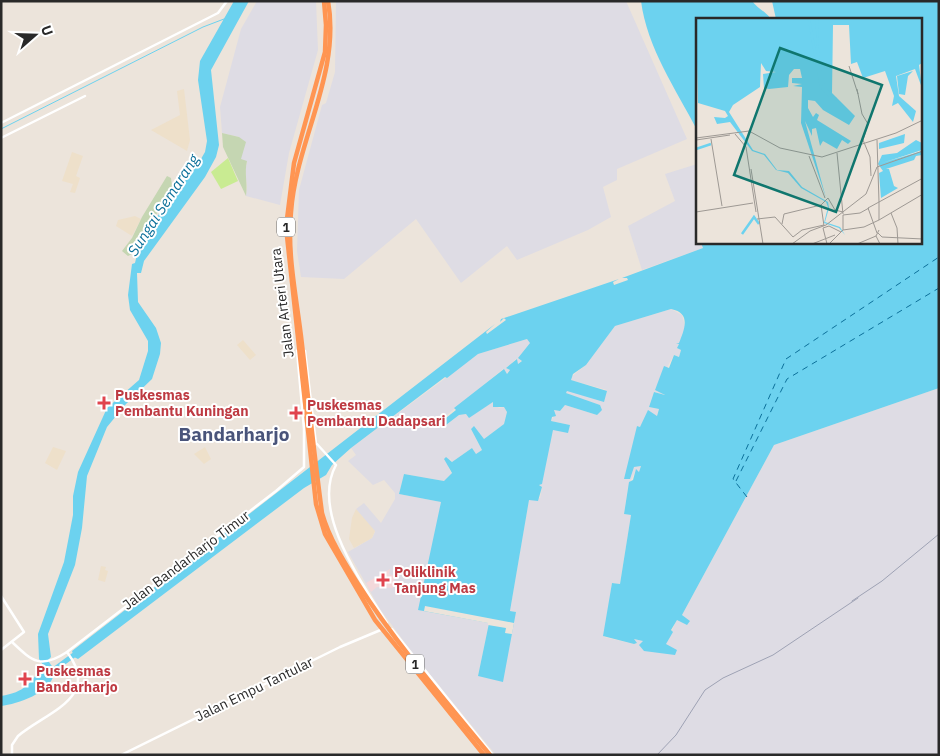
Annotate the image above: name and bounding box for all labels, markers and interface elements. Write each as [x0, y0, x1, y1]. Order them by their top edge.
north arrow [10, 10, 60, 60]
inset map [696, 18, 922, 244]
text: U [37, 23, 57, 38]
water label: Sungai Semarang [123, 149, 204, 259]
road number: 1 [277, 218, 295, 236]
street label: Jalan Arteri Utara [266, 247, 298, 359]
place label: Puskesmas Pembantu Kuningan [115, 386, 249, 420]
marker: Puskesmas Pembantu Kuningan [97, 396, 111, 410]
place label: Puskesmas Pembantu Dadapsari [307, 396, 446, 430]
marker: Puskesmas Pembantu Dadapsari [289, 406, 303, 420]
district label: Bandarharjo [179, 422, 290, 446]
street label: Jalan Bandarharjo Timur [119, 506, 253, 614]
place label: Poliklinik Tanjung Mas [394, 563, 476, 597]
marker: Poliklinik Tanjung Mas [376, 573, 390, 587]
street label: Jalan Empu Tantular [192, 653, 316, 725]
road number: 1 [406, 654, 424, 674]
place label: Puskesmas Bandarharjo [36, 662, 118, 696]
marker: Puskesmas Bandarharjo [18, 672, 32, 686]

